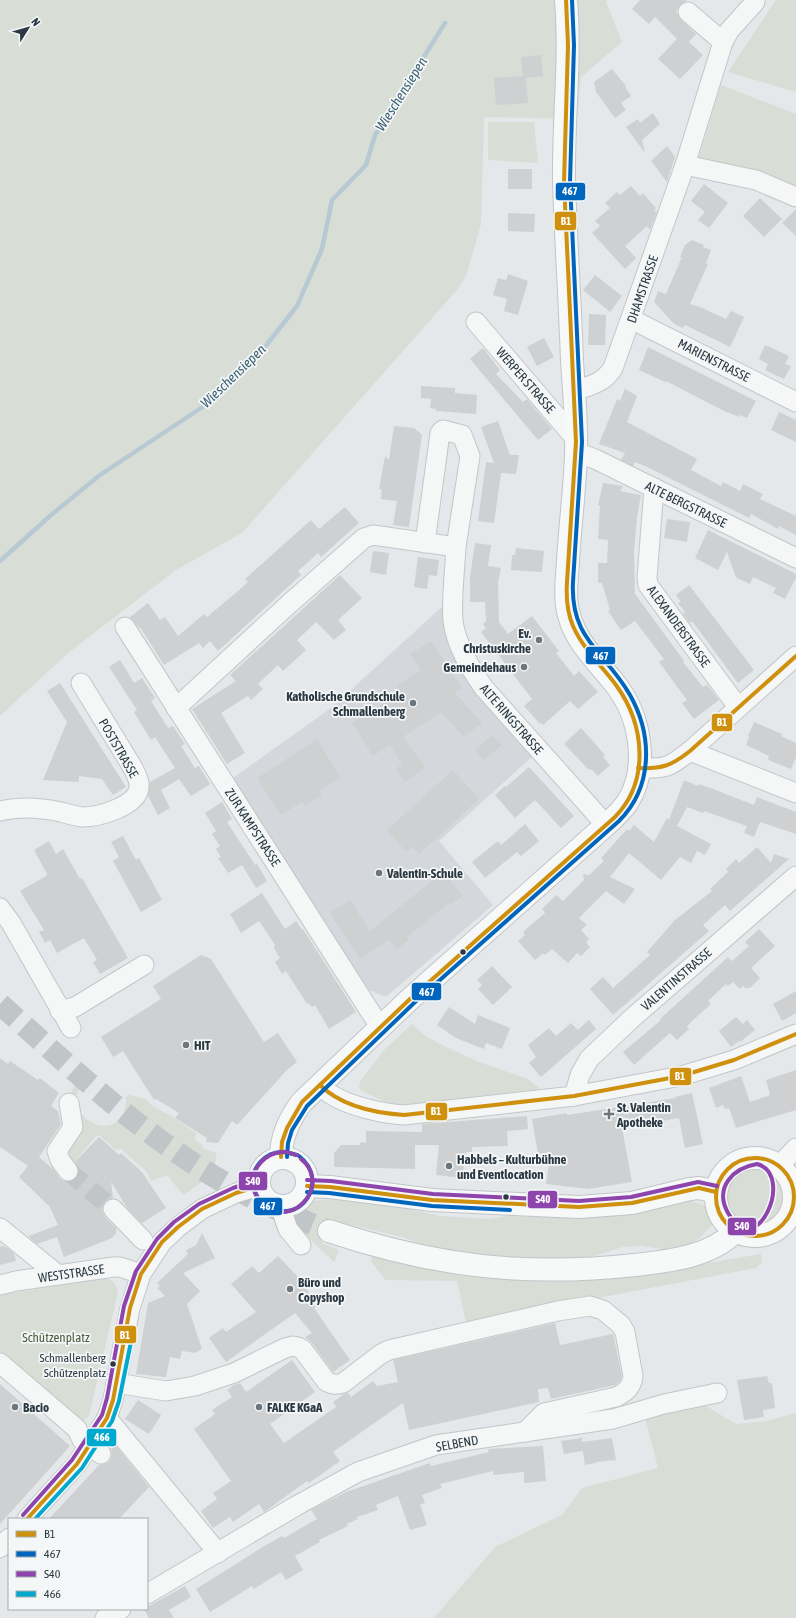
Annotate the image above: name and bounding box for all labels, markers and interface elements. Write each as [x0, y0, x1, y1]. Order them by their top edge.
north arrow [8, 8, 48, 48]
text: N [29, 16, 43, 28]
water label: Wieschensiepen [372, 54, 430, 134]
line badge: 467 [555, 182, 586, 201]
text: 467 [561, 185, 578, 197]
line badge: B1 [554, 211, 577, 231]
text: B1 [561, 215, 571, 227]
street label: DHAMSTRASSE [624, 253, 661, 325]
street label: MARIENSTRASSE [675, 336, 753, 385]
water label: Wieschensiepen [197, 341, 269, 411]
street label: WERPER STRASSE [493, 344, 559, 417]
street label: ALTE BERGSTRASSE [643, 478, 729, 531]
street label: ALEXANDERSTRASSE [644, 583, 713, 670]
place label: Ev. Christuskirche [463, 626, 532, 656]
marker: Ev. Christuskirche [534, 635, 544, 645]
line badge: 467 [585, 646, 616, 665]
text: 467 [592, 650, 609, 662]
place label: Gemeindehaus [443, 660, 516, 675]
marker: Gemeindehaus [519, 662, 529, 672]
street label: ALTE RINGSTRASSE [477, 681, 546, 758]
place label: Katholische Grundschule Schmallenberg [286, 689, 405, 719]
marker: Katholische Grundschule Schmallenberg [408, 698, 418, 708]
line badge: B1 [711, 713, 733, 732]
street label: POSTSTRASSE [96, 716, 142, 781]
text: B1 [717, 716, 727, 728]
street label: ZUR KAMPSTRASSE [222, 785, 284, 870]
place label: Valentin-Schule [386, 866, 463, 881]
marker: Valentin-Schule [374, 868, 384, 878]
street label: VALENTINSTRASSE [638, 945, 715, 1014]
unlabelled marker [458, 947, 468, 957]
line badge: 467 [411, 982, 442, 1001]
text: 467 [418, 986, 435, 998]
place label: HIT [194, 1038, 211, 1053]
marker: HIT [181, 1040, 191, 1050]
line badge: B1 [669, 1067, 692, 1086]
text: B1 [675, 1070, 685, 1082]
place label: St. Valentin Apotheke [616, 1100, 671, 1130]
line badge: B1 [425, 1102, 448, 1121]
text: B1 [431, 1105, 441, 1117]
marker: St. Valentin Apotheke [604, 1109, 614, 1119]
place label: Habbels – Kulturbühne und Eventlocation [457, 1152, 566, 1182]
marker: Habbels – Kulturbühne und Eventlocation [444, 1161, 454, 1171]
line badge: S40 [238, 1171, 268, 1191]
text: S40 [246, 1175, 260, 1187]
line badge: S40 [527, 1190, 558, 1209]
unlabelled marker [501, 1192, 511, 1202]
text: S40 [536, 1193, 550, 1205]
line badge: 467 [253, 1197, 283, 1216]
text: 467 [259, 1200, 276, 1212]
line badge: S40 [727, 1217, 757, 1236]
text: S40 [735, 1220, 749, 1232]
street label: WESTSTRASSE [37, 1261, 106, 1286]
place label: Büro und Copyshop [298, 1275, 345, 1305]
marker: Büro und Copyshop [285, 1284, 295, 1294]
line badge: B1 [114, 1325, 137, 1344]
text: B1 [120, 1329, 130, 1341]
park label: Schützenplatz [22, 1330, 90, 1345]
place label: Schmallenberg Schützenplatz [39, 1351, 107, 1380]
marker: Schmallenberg Schützenplatz [108, 1359, 118, 1369]
place label: Bacio [23, 1400, 49, 1415]
place label: FALKE KGaA [267, 1400, 323, 1415]
marker: Bacio [10, 1402, 20, 1412]
marker: FALKE KGaA [254, 1402, 264, 1412]
line badge: 466 [86, 1428, 117, 1447]
text: 466 [93, 1431, 110, 1443]
street label: SELBEND [435, 1432, 479, 1455]
legend [8, 1518, 148, 1610]
text: B1 [44, 1527, 56, 1541]
text: 467 [44, 1547, 61, 1561]
text: S40 [44, 1567, 61, 1581]
text: 466 [44, 1587, 61, 1601]

